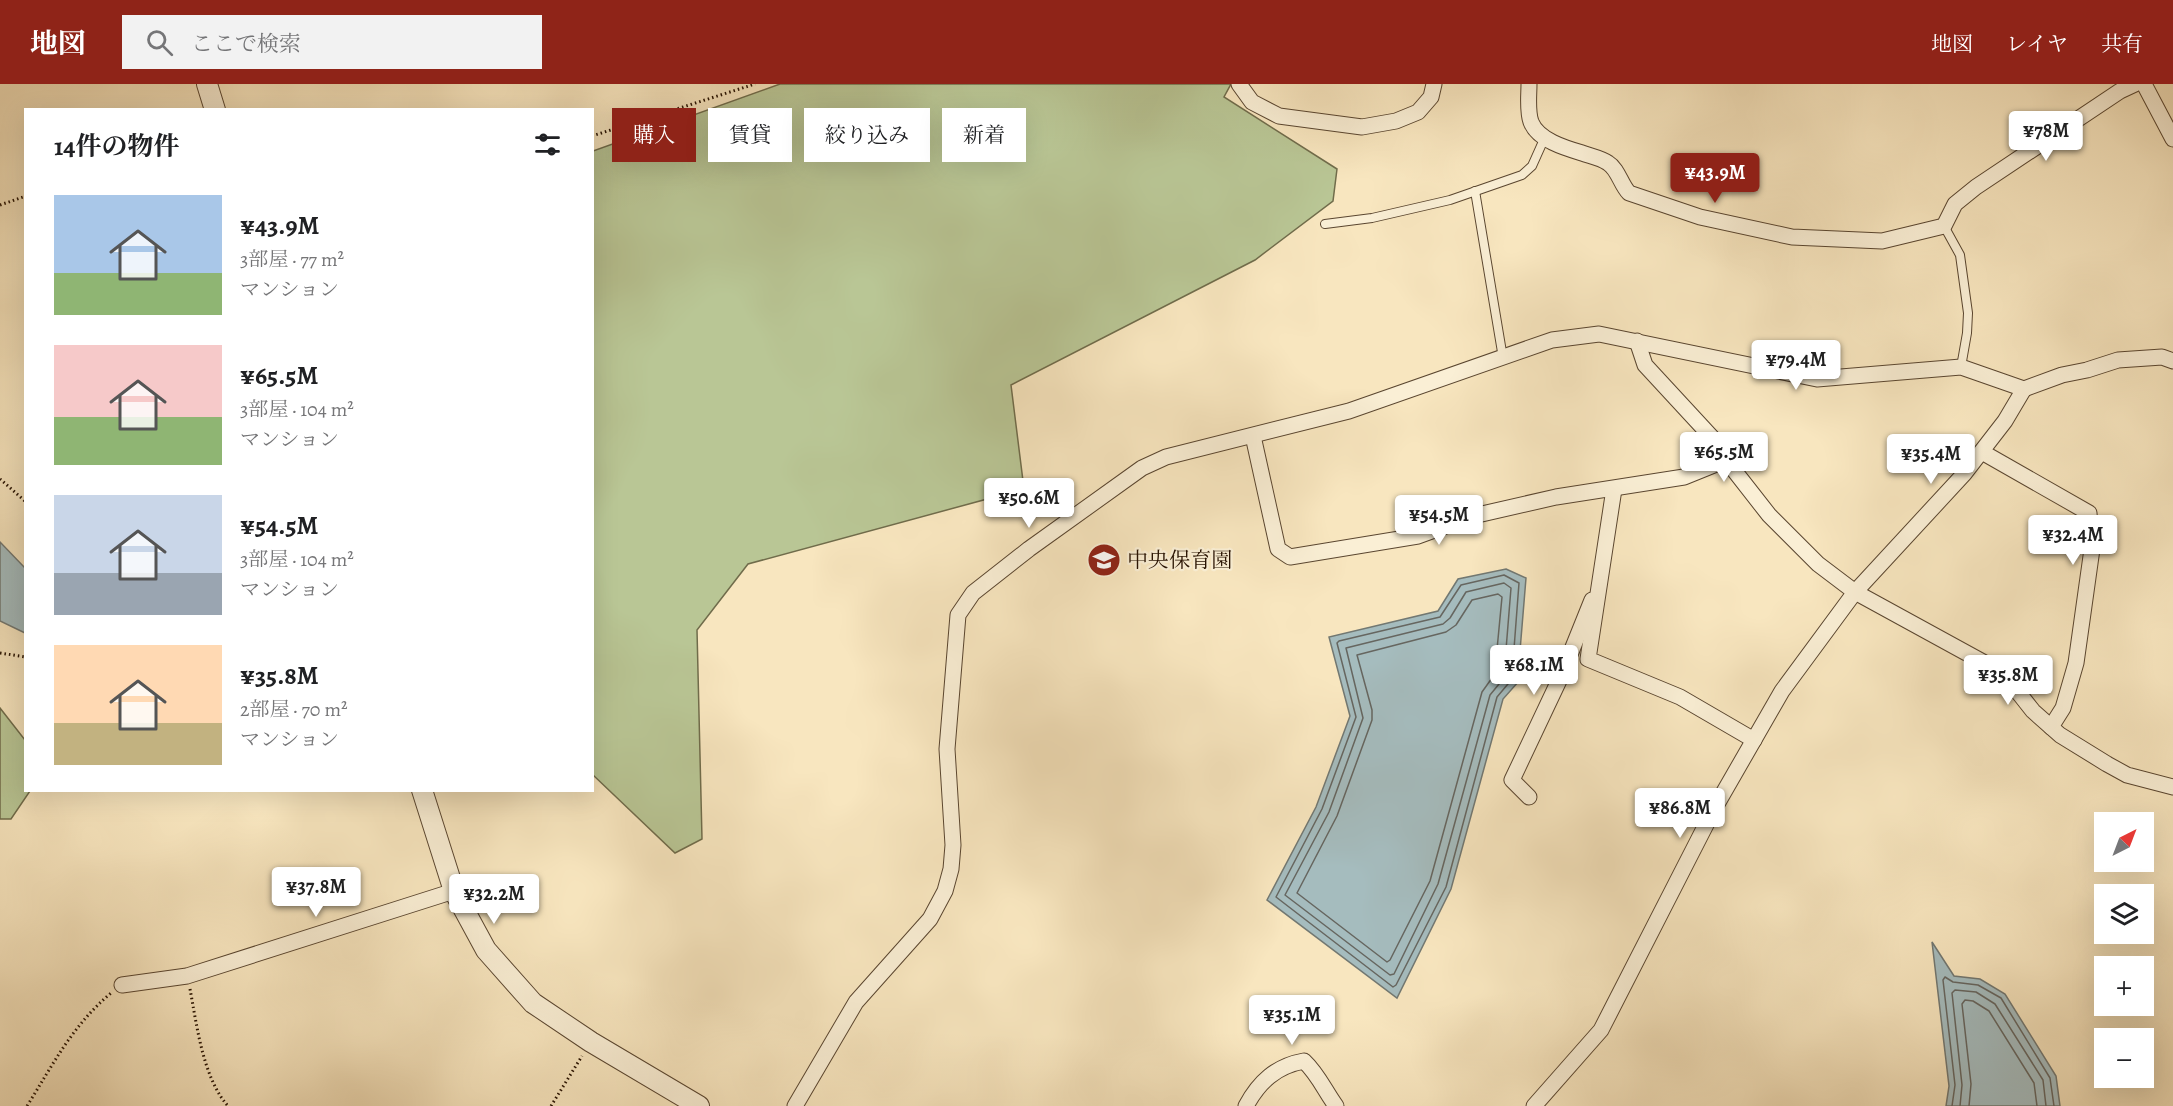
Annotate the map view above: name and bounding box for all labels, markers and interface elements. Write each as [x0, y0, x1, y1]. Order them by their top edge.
search box [122, 15, 542, 69]
text: 地図 [30, 25, 86, 63]
icon: search [143, 26, 176, 59]
text: ここで検索 [191, 29, 301, 59]
text: 地図 [1931, 30, 1973, 58]
text: レイヤ [2006, 30, 2068, 58]
text: 共有 [2101, 30, 2143, 58]
chip: 購入 [612, 108, 696, 162]
chip: 賃貸 [708, 108, 792, 162]
chip: 絞り込み [804, 108, 930, 162]
chip: 新着 [942, 108, 1026, 162]
pin: ¥78M [2010, 111, 2082, 162]
text: ¥78M [2023, 117, 2069, 144]
icon: filters [531, 128, 564, 161]
text: 14件の物件 [54, 129, 180, 164]
pin: ¥43.9M [1666, 153, 1764, 204]
text: ¥43.9M [1684, 159, 1746, 186]
text: ¥43.9M [240, 208, 319, 243]
icon: home [102, 219, 174, 291]
text: 3部屋 · 77 m² [240, 246, 344, 273]
text: マンション [240, 276, 339, 303]
pin: ¥79.4M [1747, 340, 1845, 391]
text: ¥79.4M [1766, 346, 1827, 373]
text: ¥65.5M [240, 358, 318, 393]
icon: home [102, 369, 174, 441]
text: 3部屋 · 104 m² [240, 396, 354, 423]
text: マンション [240, 426, 339, 453]
pin: ¥65.5M [1675, 432, 1773, 483]
pin: ¥35.4M [1882, 434, 1980, 485]
text: ¥65.5M [1694, 438, 1754, 465]
text: ¥35.4M [1901, 440, 1961, 467]
pin: ¥50.6M [980, 478, 1078, 529]
text: ¥50.6M [998, 484, 1060, 511]
pin: ¥54.5M [1390, 495, 1488, 546]
text: ¥54.5M [1409, 501, 1469, 528]
text: ¥54.5M [240, 508, 318, 543]
pin: ¥32.4M [2024, 515, 2122, 566]
icon: home [102, 519, 174, 591]
text: ¥32.4M [2042, 521, 2104, 548]
school or university icon: 中央保育園 [1086, 542, 1122, 578]
text: 3部屋 · 104 m² [240, 546, 354, 573]
place label: 中央保育園 [1127, 546, 1232, 574]
text: マンション [240, 576, 339, 603]
pin: ¥68.1M [1485, 645, 1583, 696]
text: ¥68.1M [1504, 651, 1564, 678]
pin: ¥35.8M [1959, 655, 2057, 706]
text: ¥35.8M [240, 658, 319, 693]
text: ¥35.8M [1978, 661, 2038, 688]
icon: home [102, 669, 174, 741]
text: 2部屋 · 70 m² [240, 696, 348, 723]
text: マンション [240, 726, 339, 753]
pin: ¥86.8M [1631, 788, 1729, 839]
text: ¥86.8M [1649, 794, 1711, 821]
north arrow [2094, 812, 2154, 872]
map controls [2094, 812, 2154, 1088]
pin: ¥37.8M [267, 867, 365, 918]
text: ¥37.8M [286, 873, 346, 900]
pin: ¥32.2M [445, 874, 543, 925]
text: ¥32.2M [463, 880, 525, 907]
button: layers [2094, 884, 2154, 944]
button: + [2094, 956, 2154, 1016]
pin: ¥35.1M [1243, 995, 1341, 1046]
text: ¥35.1M [1263, 1001, 1321, 1028]
button: − [2094, 1028, 2154, 1088]

